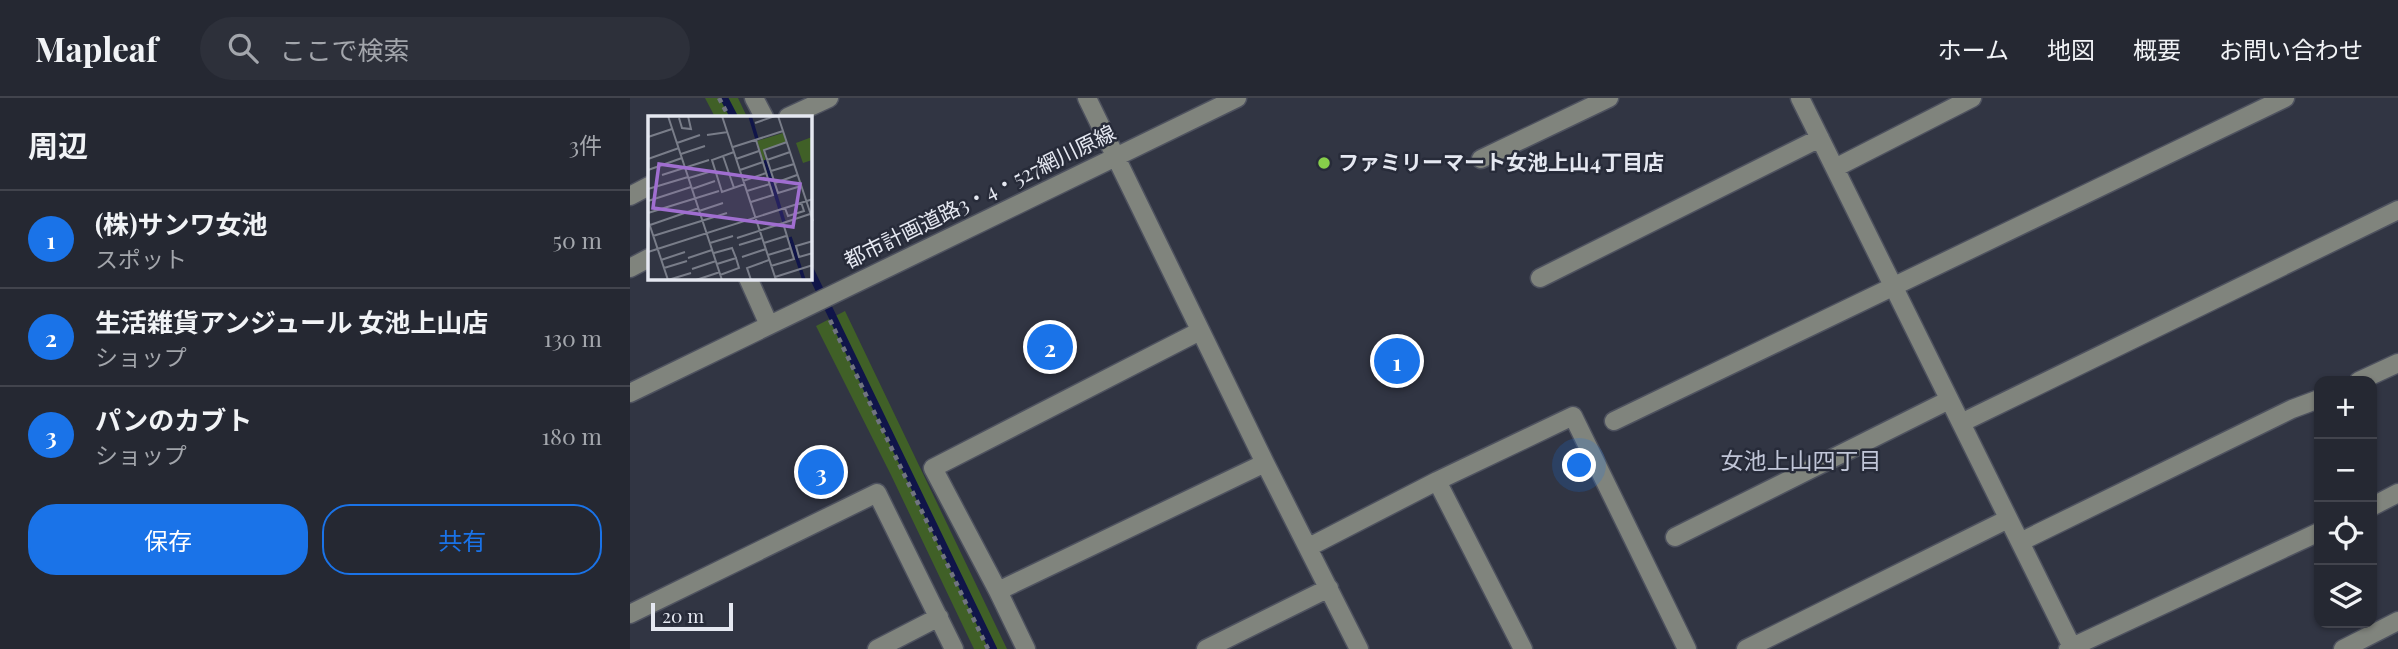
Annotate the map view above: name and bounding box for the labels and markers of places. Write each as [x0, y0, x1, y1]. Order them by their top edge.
place label: ファミリーマート女池上山4丁目店 [1338, 147, 1664, 175]
marker: ファミリーマート女池上山4丁目店 [1316, 155, 1332, 171]
pin: 2 [1027, 321, 1073, 373]
pin: 1 [1374, 335, 1420, 387]
pin: 3 [798, 446, 844, 498]

